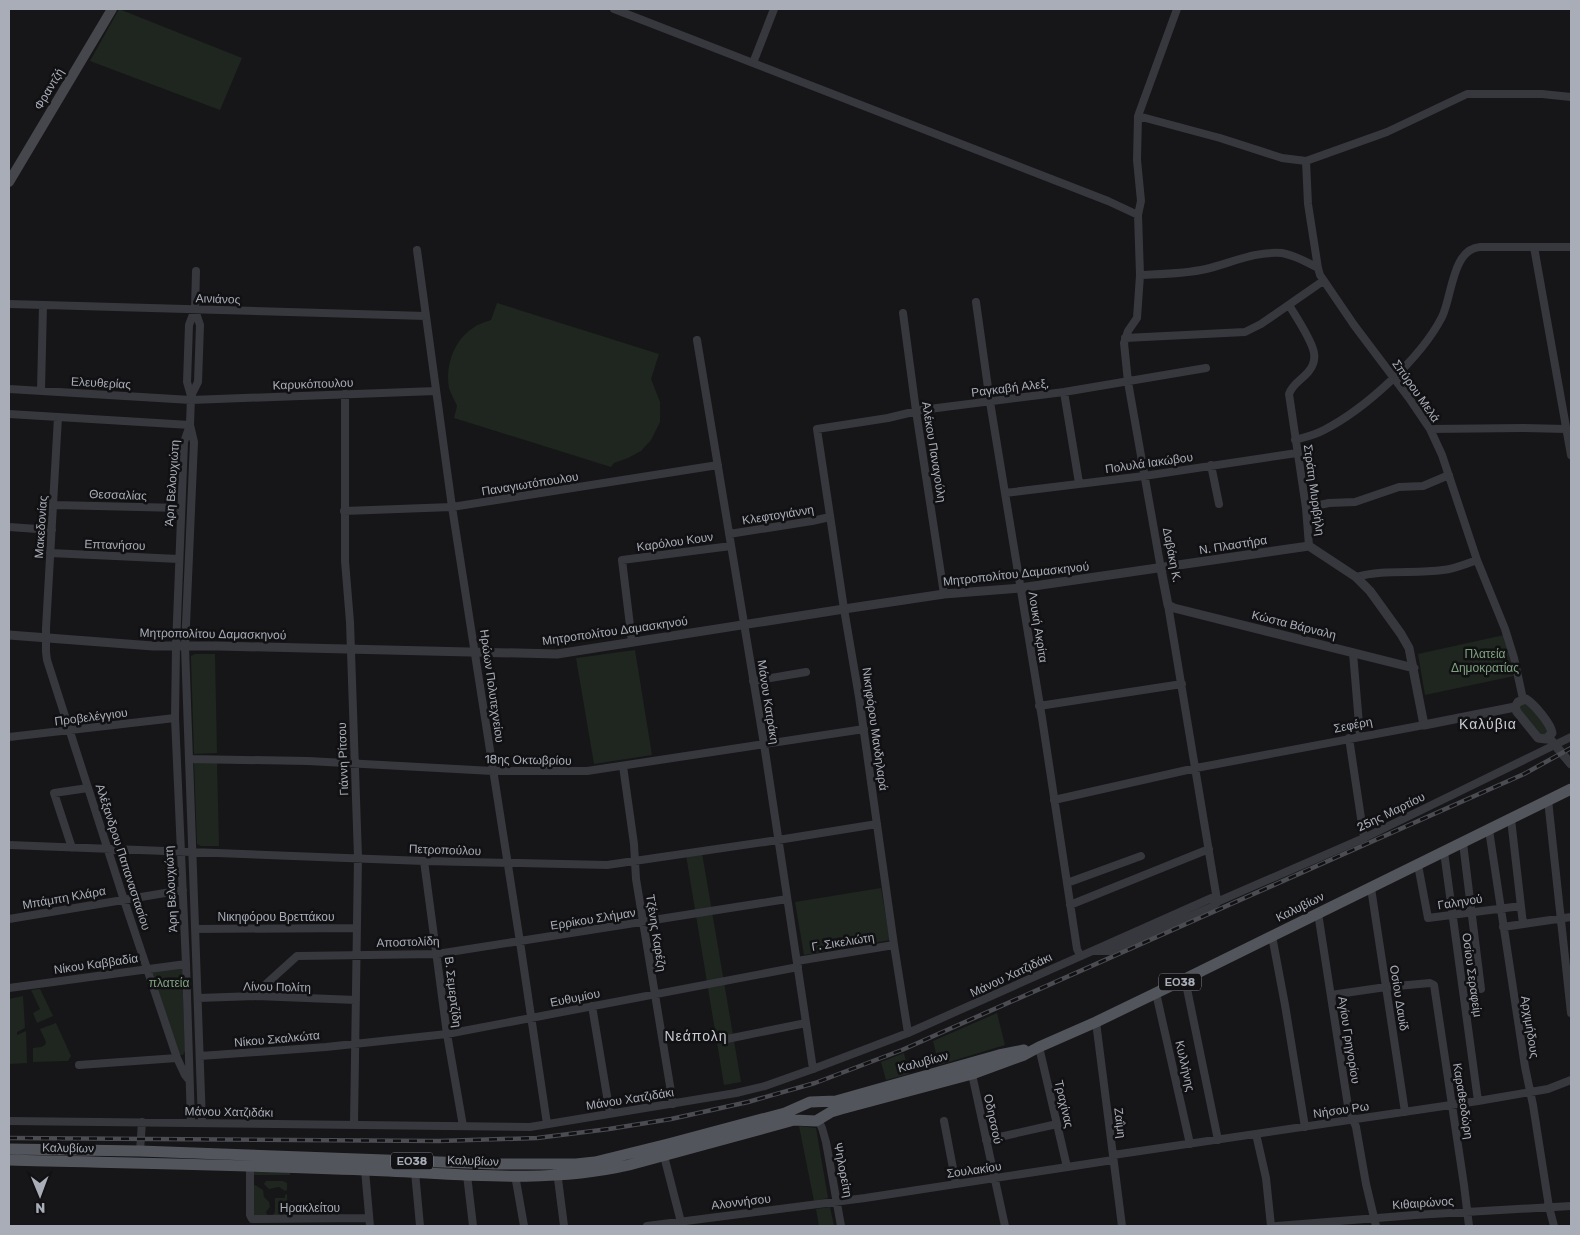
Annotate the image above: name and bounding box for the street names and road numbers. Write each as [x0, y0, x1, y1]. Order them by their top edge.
street label: Φραντζή [31, 66, 67, 112]
street label: Αινιάνος [195, 291, 241, 307]
street label: Σπύρου Μελά [1389, 357, 1443, 425]
street label: Ελευθερίας [71, 374, 132, 392]
street label: Καρυκόπουλου [272, 376, 354, 392]
street label: Ραγκαβή Αλεξ, [970, 376, 1050, 400]
street label: Αλέκου Παναγούλη [919, 401, 949, 503]
street label: Άρη Βελουχιώτη [162, 439, 182, 527]
street label: Στράτη Μυριβήλη [1301, 443, 1327, 537]
street label: Πολυλά Ιακώβου [1104, 450, 1194, 476]
street label: Παναγιωτόπουλου [480, 469, 580, 499]
street label: Θεσσαλίας [89, 487, 147, 503]
street label: Μακεδονίας [32, 495, 50, 559]
street label: Κλεφτογιάννη [741, 502, 815, 528]
street label: Δαβάκη Κ. [1160, 526, 1184, 584]
street label: Καρόλου Κουν [636, 530, 714, 554]
street label: Ν. Πλαστήρα [1198, 533, 1268, 557]
street label: Επτανήσου [84, 537, 146, 553]
street label: Μητροπολίτου Δαμασκηνού [942, 559, 1090, 589]
street label: Λουκή Ακρίτα [1025, 590, 1051, 664]
street label: Κώστα Βάρναλη [1250, 608, 1338, 642]
street label: Μητροπολίτου Δαμασκηνού [541, 614, 689, 648]
street label: Μητροπολίτου Δαμασκηνού [139, 626, 287, 642]
street label: Ηρώων Πολυτεχνείου [477, 628, 507, 744]
street label: Μάνου Κατράκη [754, 659, 782, 745]
street label: Νικηφόρου Μανδηλαρά [859, 666, 891, 792]
street label: Προβελέγγιου [54, 706, 128, 728]
street label: Σεφέρη [1332, 714, 1374, 736]
street label: Γιάννη Ρίτσου [335, 722, 351, 796]
street label: 18ης Οκτωβρίου [484, 752, 572, 768]
street label: Αλέξανδρου Παπαναστασίου [93, 782, 153, 932]
street label: 25ης Μαρτίου [1355, 790, 1427, 834]
street label: Πετροπούλου [409, 842, 481, 858]
street label: Άρη Βελουχιώτη [162, 845, 180, 933]
street label: Μπάμπη Κλάρα [21, 884, 107, 912]
street label: Καλυβίων [1274, 889, 1326, 925]
street label: Γαληνού [1436, 892, 1484, 912]
street label: Τζένης Καρέζη [643, 893, 669, 973]
street label: Ερρίκου Σλήμαν [549, 905, 637, 933]
street label: Νικηφόρου Βρεττάκου [218, 910, 334, 924]
street label: Γ. Σικελιώτη [811, 930, 875, 954]
street label: Οσίου Σεραφείμ [1459, 932, 1485, 1018]
street label: Αποστολίδη [376, 934, 440, 950]
street label: Μάνου Χατζιδάκι [968, 950, 1054, 1000]
street label: Νίκου Καββαδία [53, 951, 139, 977]
street label: Β. Σεμερτζίδη [442, 956, 464, 1028]
street label: Οσίου Δαυίδ [1387, 964, 1411, 1032]
road number: ΕΟ38 [1159, 974, 1201, 990]
street label: Λίνου Πολίτη [243, 979, 311, 995]
street label: Ευθυμίου [549, 986, 601, 1010]
street label: Αγίου Γρηγορίου [1335, 995, 1363, 1085]
street label: Αρχιμήδους [1518, 995, 1542, 1059]
street label: Νίκου Σκαλκώτα [233, 1028, 321, 1050]
street label: Κυλλήνης [1172, 1039, 1198, 1093]
street label: Καλυβίων [896, 1049, 950, 1075]
street label: Καραθεοδώρη [1450, 1062, 1476, 1140]
street label: Τραχίνας [1052, 1079, 1076, 1130]
street label: Μάνου Χατζιδάκι [585, 1085, 675, 1113]
street label: Οδησσού [981, 1093, 1005, 1145]
street label: Νήσου Ρω [1312, 1099, 1370, 1121]
street label: Μάνου Χατζιδάκι [185, 1104, 274, 1120]
street label: Ζαΐμη [1111, 1107, 1129, 1139]
street label: Καλυβίων [42, 1141, 94, 1155]
street label: Ψηλορείτη [831, 1141, 855, 1199]
road number: ΕΟ38 [391, 1152, 433, 1170]
street label: Καλυβίων [447, 1153, 499, 1169]
street label: Σουλακίου [946, 1159, 1002, 1181]
street label: Αλοννήσου [710, 1191, 772, 1213]
street label: Κιθαιρώνος [1392, 1194, 1454, 1212]
street label: Ηρακλείτου [280, 1201, 340, 1215]

